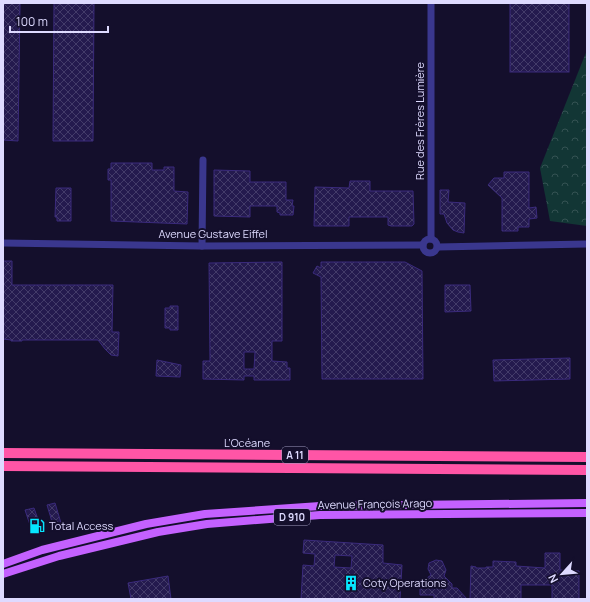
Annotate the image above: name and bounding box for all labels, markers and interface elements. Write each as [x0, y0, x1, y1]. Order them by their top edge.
scale bar [10, 8, 108, 34]
text: 100 m [16, 13, 48, 30]
street label: Rue des Frères Lumière [412, 61, 427, 180]
street label: Avenue Gustave Eiffel [158, 226, 268, 241]
street label: L’Océane [224, 435, 271, 450]
road number: A 11 [282, 447, 308, 463]
street label: Avenue François Arago [318, 495, 433, 512]
road number: D 910 [274, 509, 310, 525]
fuel station icon: Total Access [28, 517, 46, 535]
place label: Total Access [49, 518, 113, 533]
north arrow [542, 554, 582, 594]
text: N [544, 572, 561, 586]
building icon: Coty Operations [342, 574, 360, 592]
place label: Coty Operations [363, 575, 446, 590]

